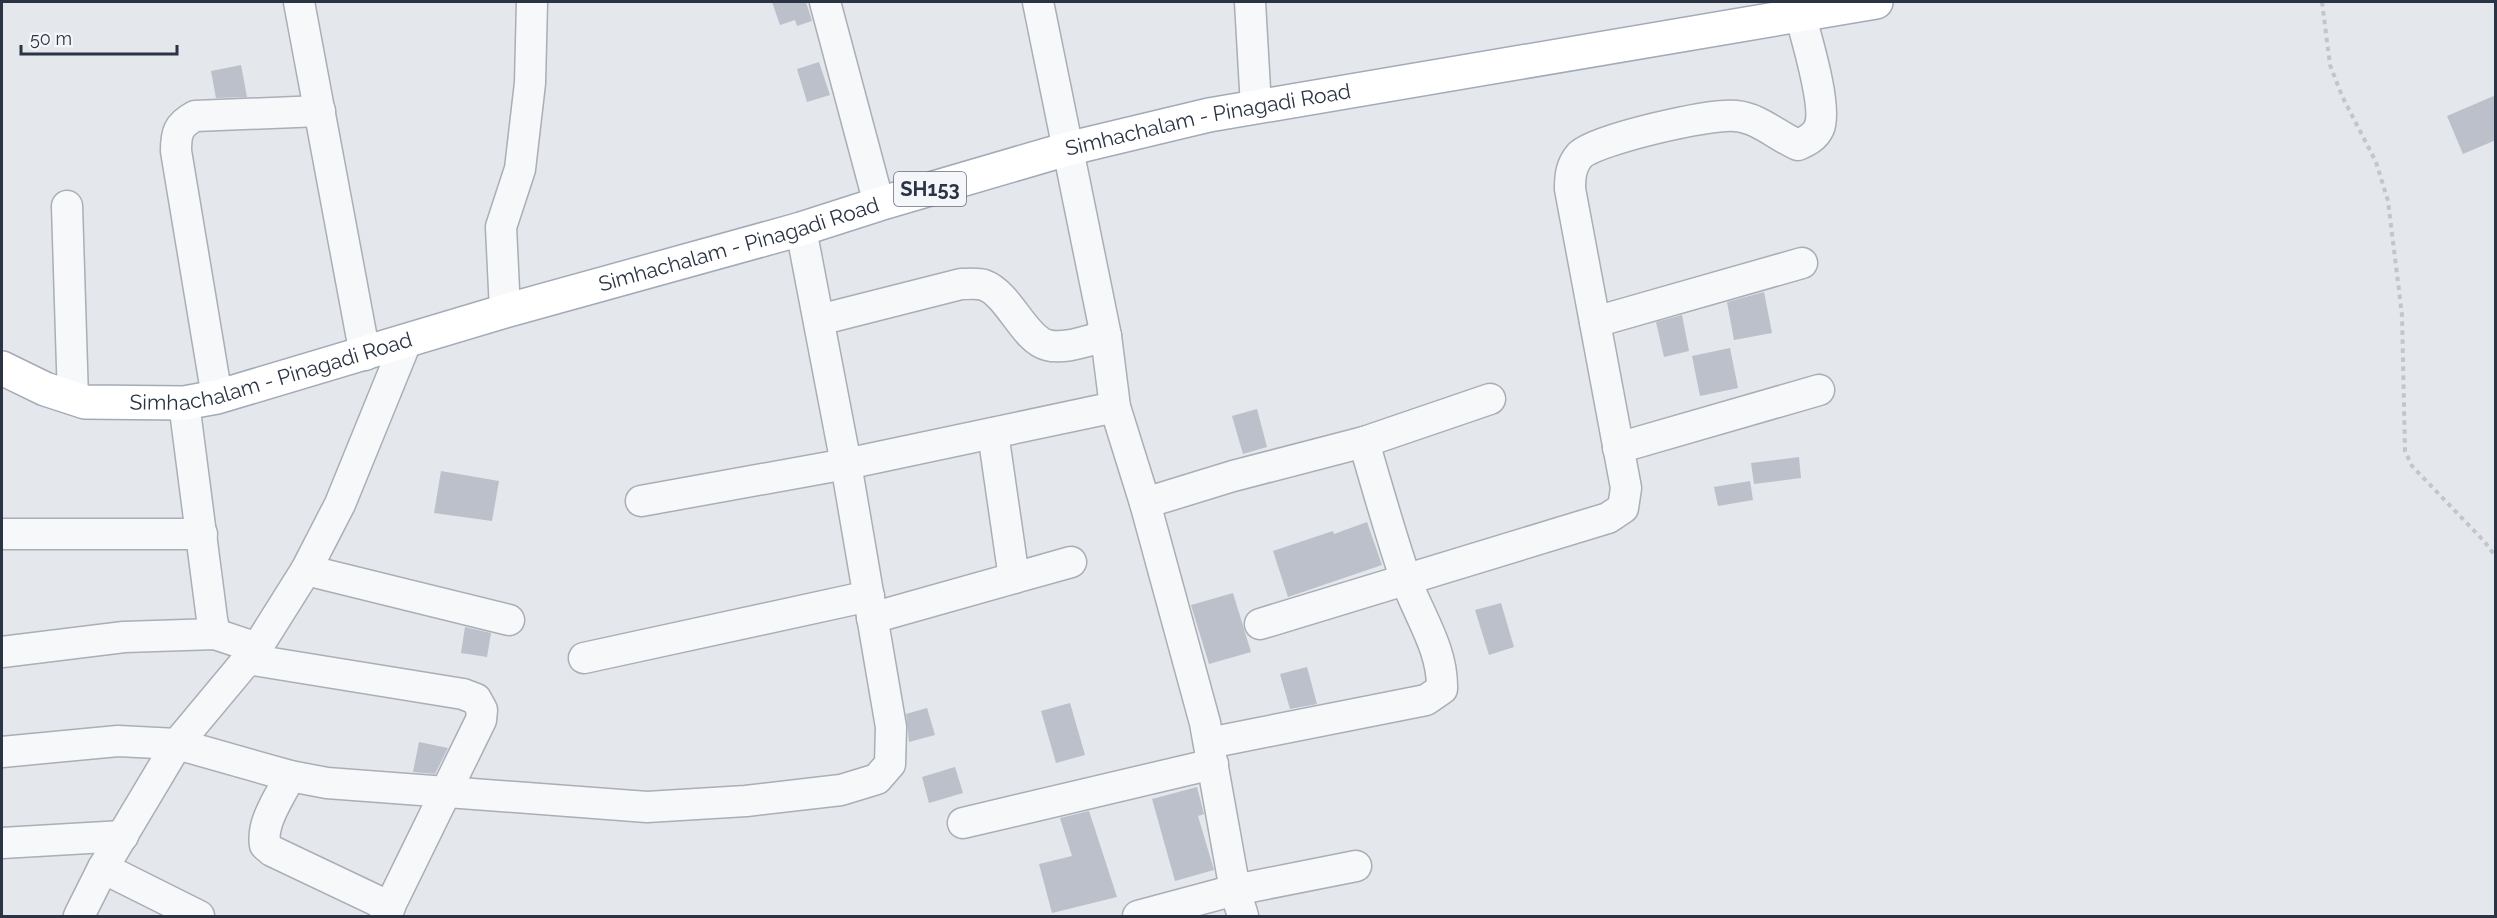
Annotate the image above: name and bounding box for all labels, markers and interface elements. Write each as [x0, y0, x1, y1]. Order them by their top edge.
scale bar [21, 18, 177, 56]
text: 50 m [30, 28, 72, 49]
street label: Simhachalam - Pinagadi Road [1063, 78, 1352, 161]
road number: SH153 [894, 172, 966, 206]
street label: Simhachalam - Pinagadi Road [596, 192, 882, 297]
street label: Simhachalam - Pinagadi Road [130, 326, 415, 416]

